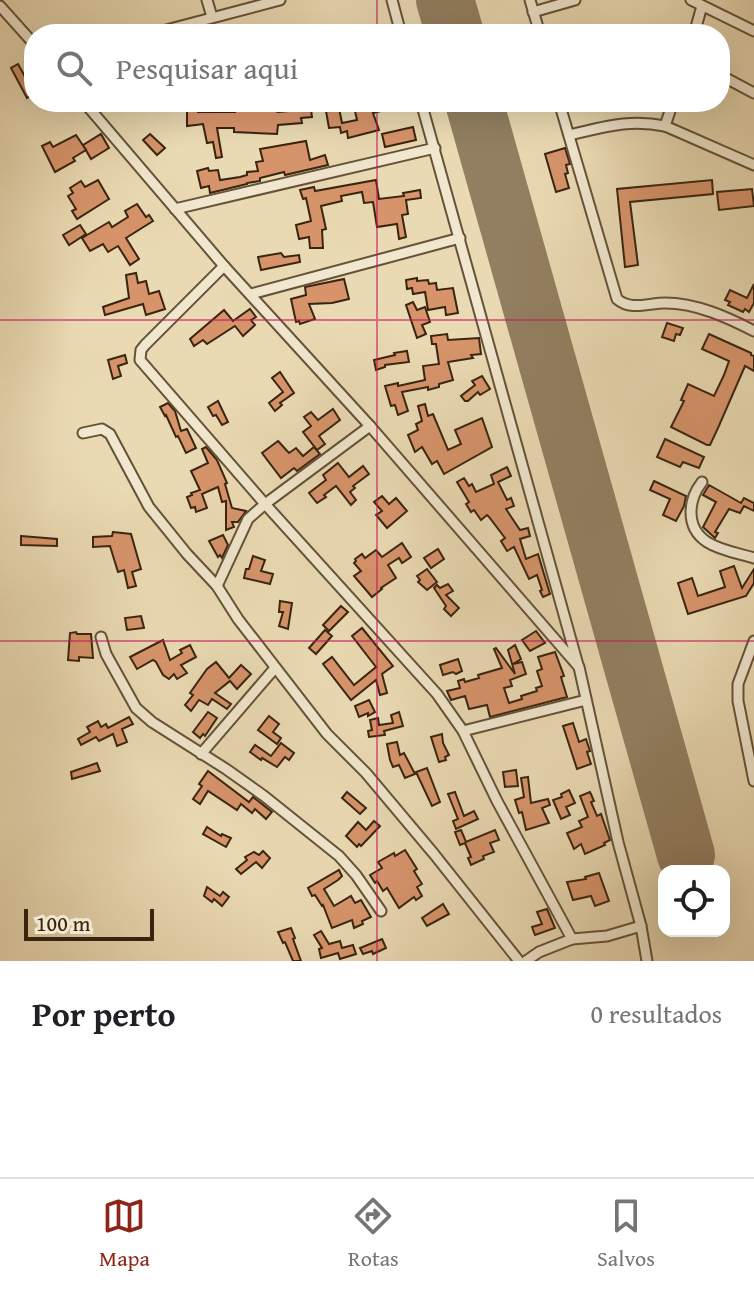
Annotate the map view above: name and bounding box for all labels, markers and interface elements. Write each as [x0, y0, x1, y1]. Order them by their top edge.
search box [24, 24, 730, 112]
icon: search [52, 46, 96, 90]
text: Pesquisar aqui [116, 46, 298, 90]
map controls [658, 865, 730, 937]
button: locate [658, 865, 730, 937]
scale bar [24, 905, 154, 941]
text: 100 m [36, 907, 91, 939]
text: Por perto [32, 989, 176, 1038]
text: 0 resultados [591, 994, 722, 1033]
tab: Mapa [99, 1194, 150, 1274]
tab: Rotas [348, 1194, 399, 1274]
tab: Salvos [597, 1194, 655, 1274]

